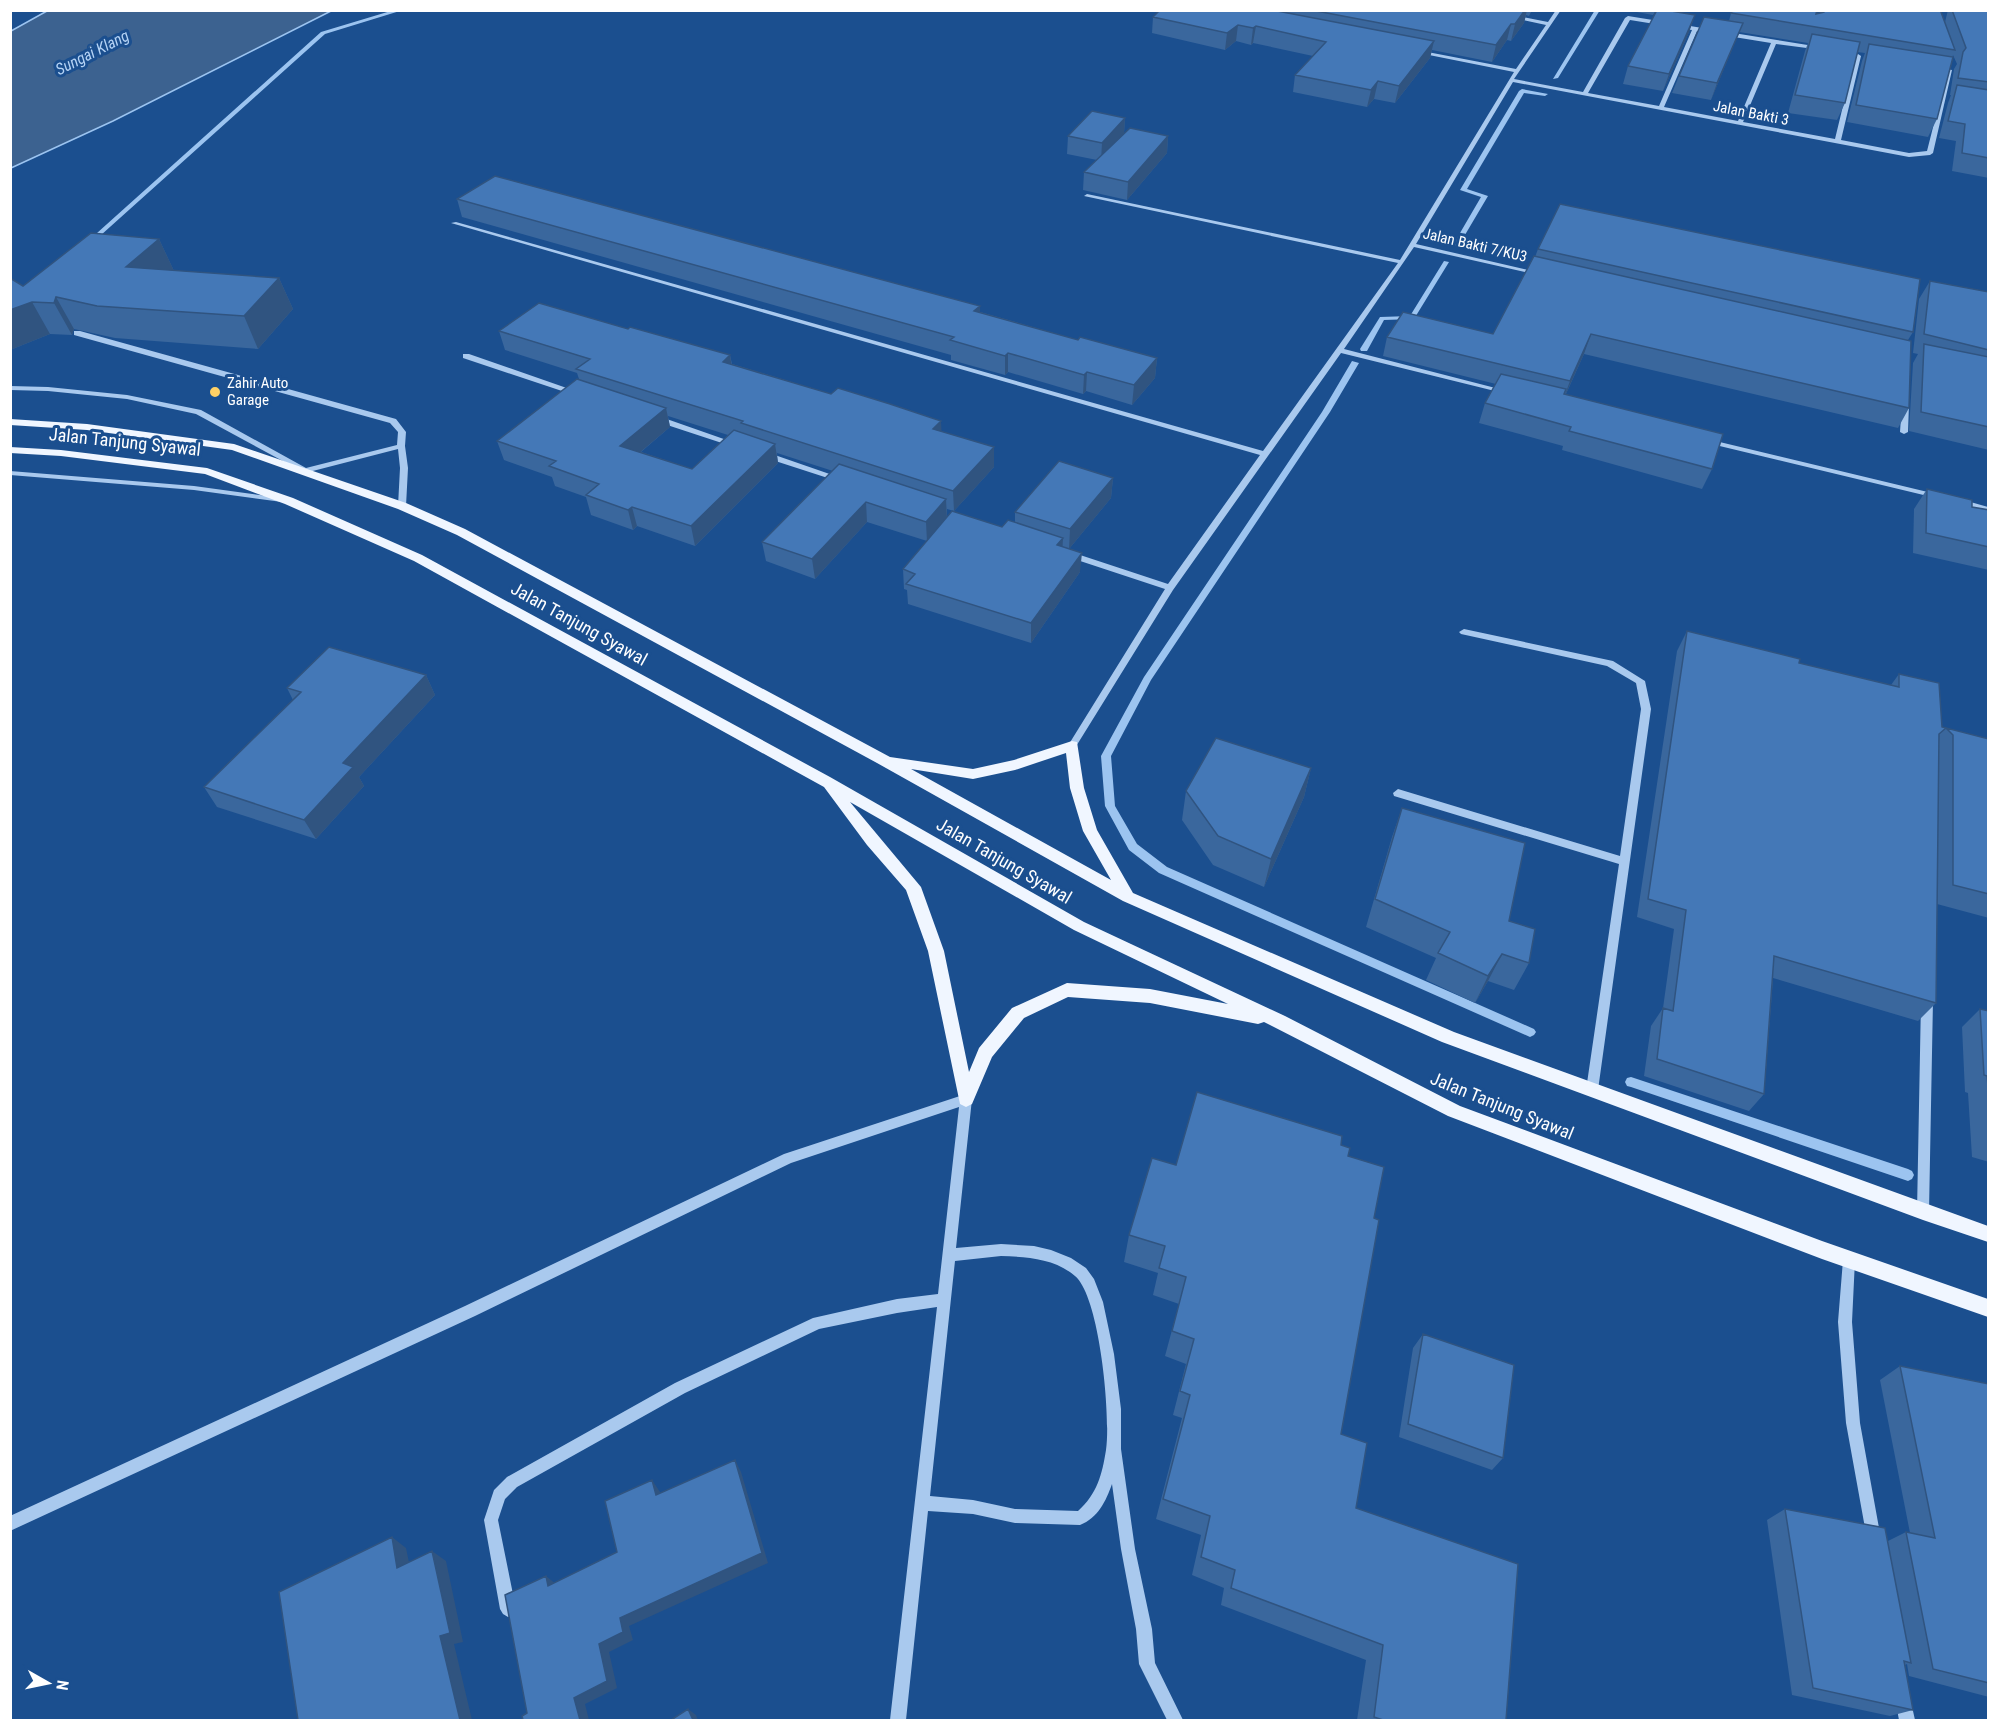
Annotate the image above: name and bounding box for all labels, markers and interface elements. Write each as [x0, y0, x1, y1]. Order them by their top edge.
water label: Sungai Klang [52, 26, 132, 79]
street label: Jalan Bakti 3 [1712, 97, 1790, 129]
street label: Jalan Bakti 7/KU3 [1421, 224, 1529, 266]
place label: Zahir Auto Garage [227, 374, 288, 409]
marker: Zahir Auto Garage [208, 385, 222, 399]
street label: Jalan Tanjung Syawal [48, 423, 202, 460]
street label: Jalan Tanjung Syawal [507, 577, 651, 670]
street label: Jalan Tanjung Syawal [933, 813, 1076, 908]
street label: Jalan Tanjung Syawal [1428, 1067, 1577, 1144]
north arrow [18, 1653, 78, 1713]
text: N [52, 1679, 72, 1692]

